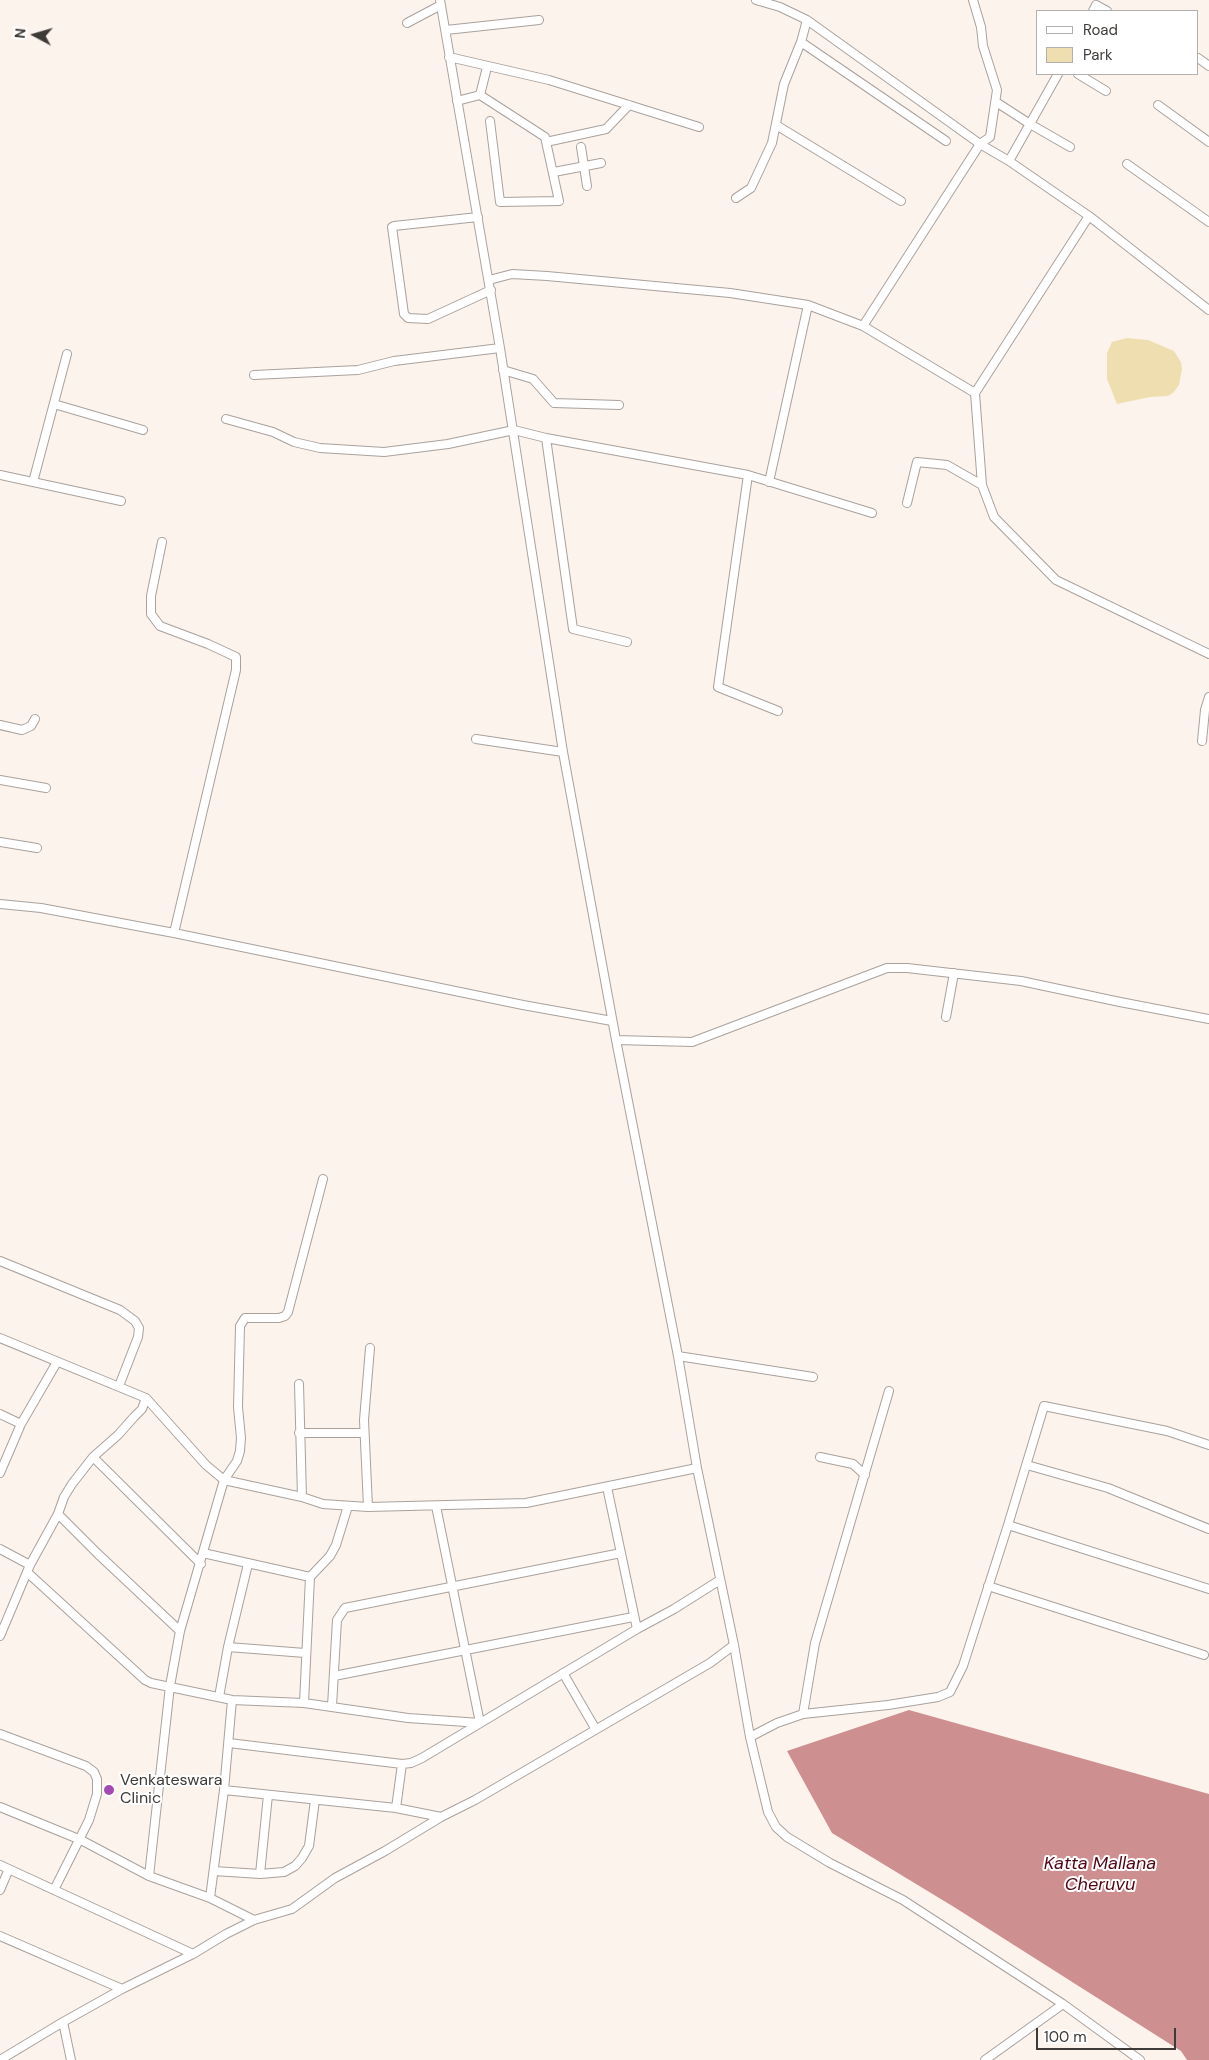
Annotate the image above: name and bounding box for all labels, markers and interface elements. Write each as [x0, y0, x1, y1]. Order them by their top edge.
north arrow [10, 10, 60, 60]
legend [1036, 10, 1199, 75]
text: Road [1083, 20, 1118, 40]
text: N [11, 27, 30, 39]
text: Park [1083, 45, 1113, 65]
place label: Venkateswara Clinic [120, 1771, 223, 1809]
marker: Venkateswara Clinic [102, 1783, 116, 1797]
water label: Katta Mallana Cheruvu [1044, 1853, 1156, 1896]
scale bar [1039, 2018, 1179, 2050]
text: 100 m [1044, 2027, 1087, 2047]

